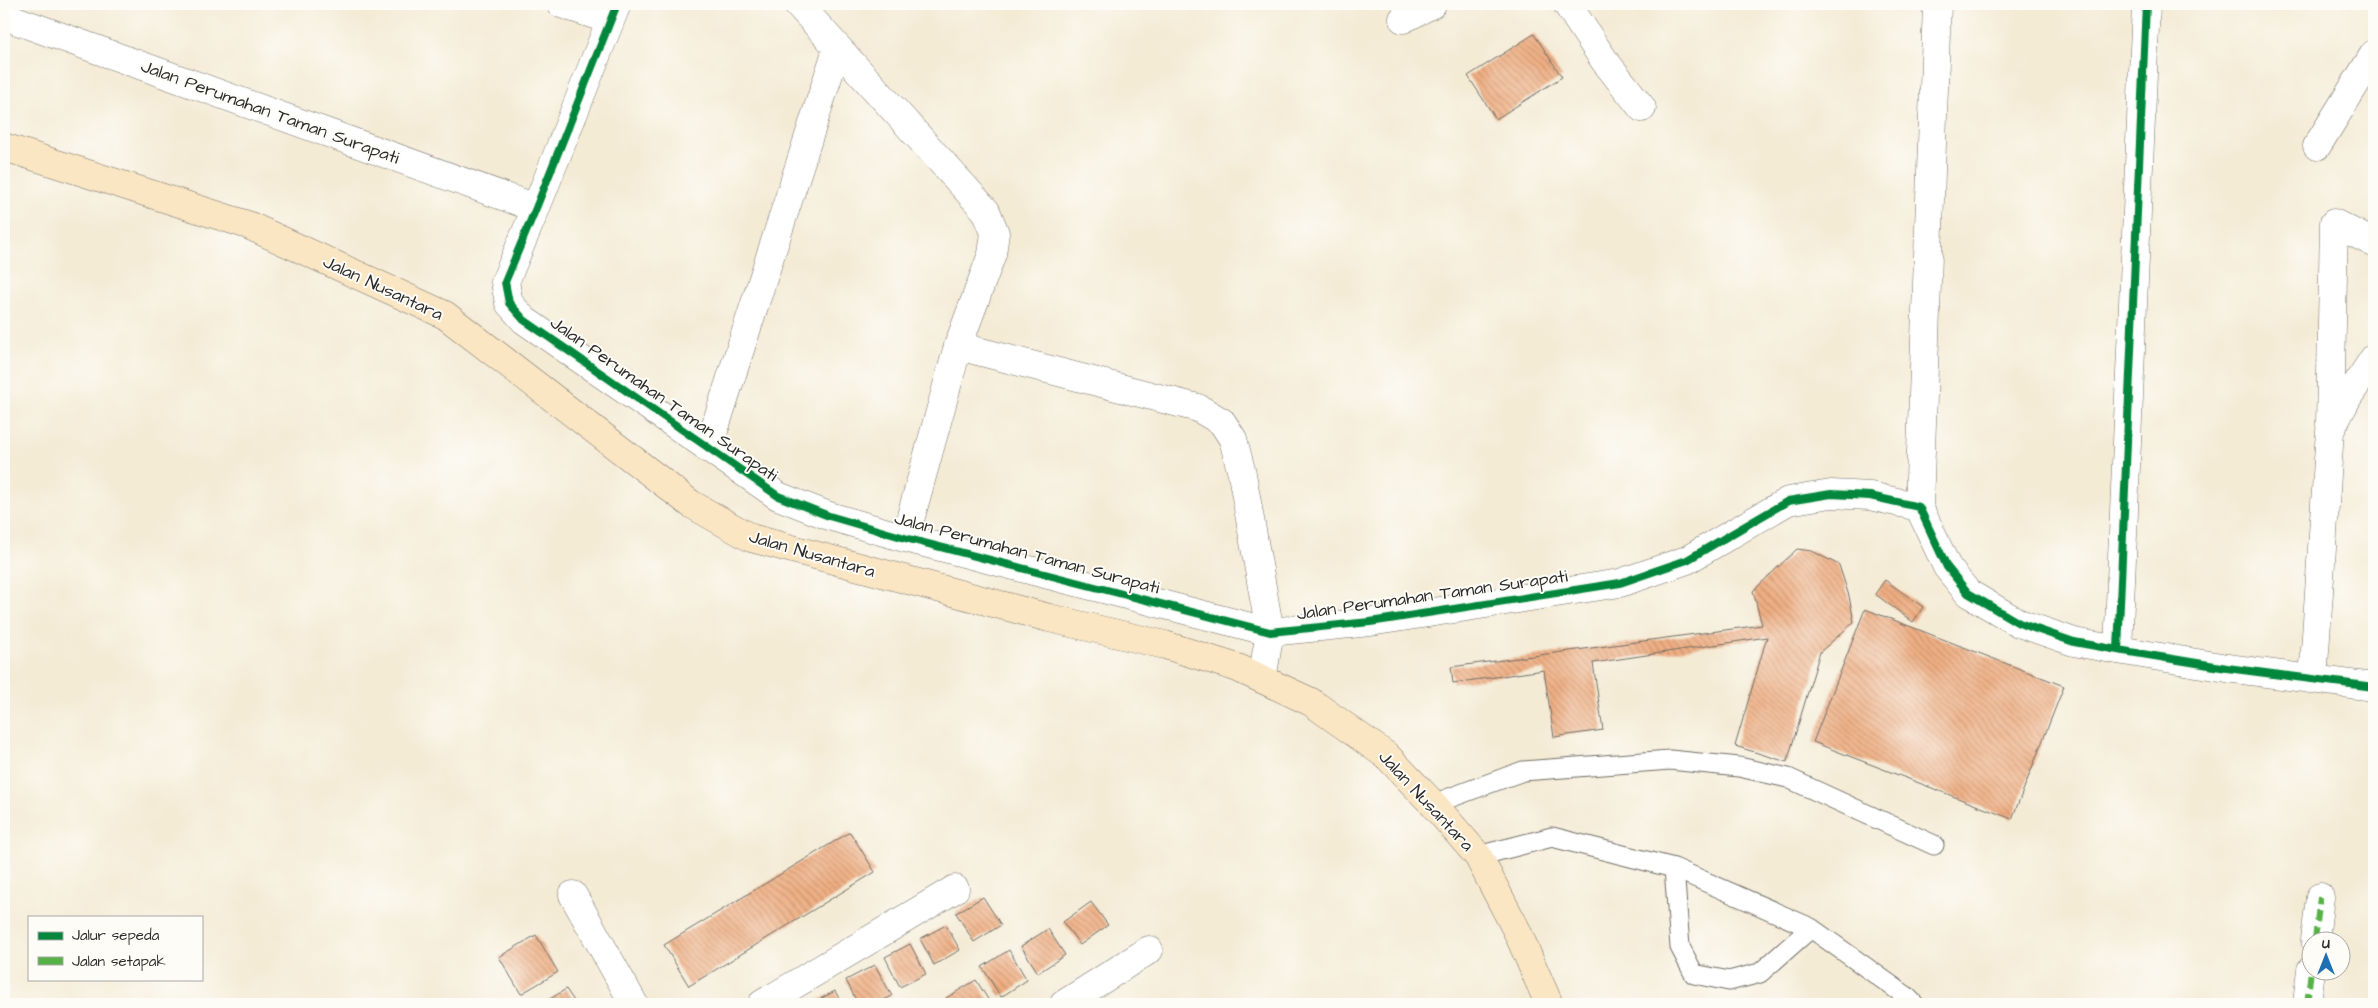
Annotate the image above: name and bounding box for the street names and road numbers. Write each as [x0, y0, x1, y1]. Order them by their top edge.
street label: Jalan Perumahan Taman Surapati [137, 54, 403, 171]
street label: Jalan Nusantara [319, 249, 447, 327]
street label: Jalan Perumahan Taman Surapati [545, 310, 783, 488]
street label: Jalan Perumahan Taman Surapati [892, 506, 1163, 601]
street label: Jalan Nusantara [746, 524, 878, 584]
street label: Jalan Perumahan Taman Surapati [1295, 564, 1569, 626]
street label: Jalan Nusantara [1373, 745, 1479, 857]

